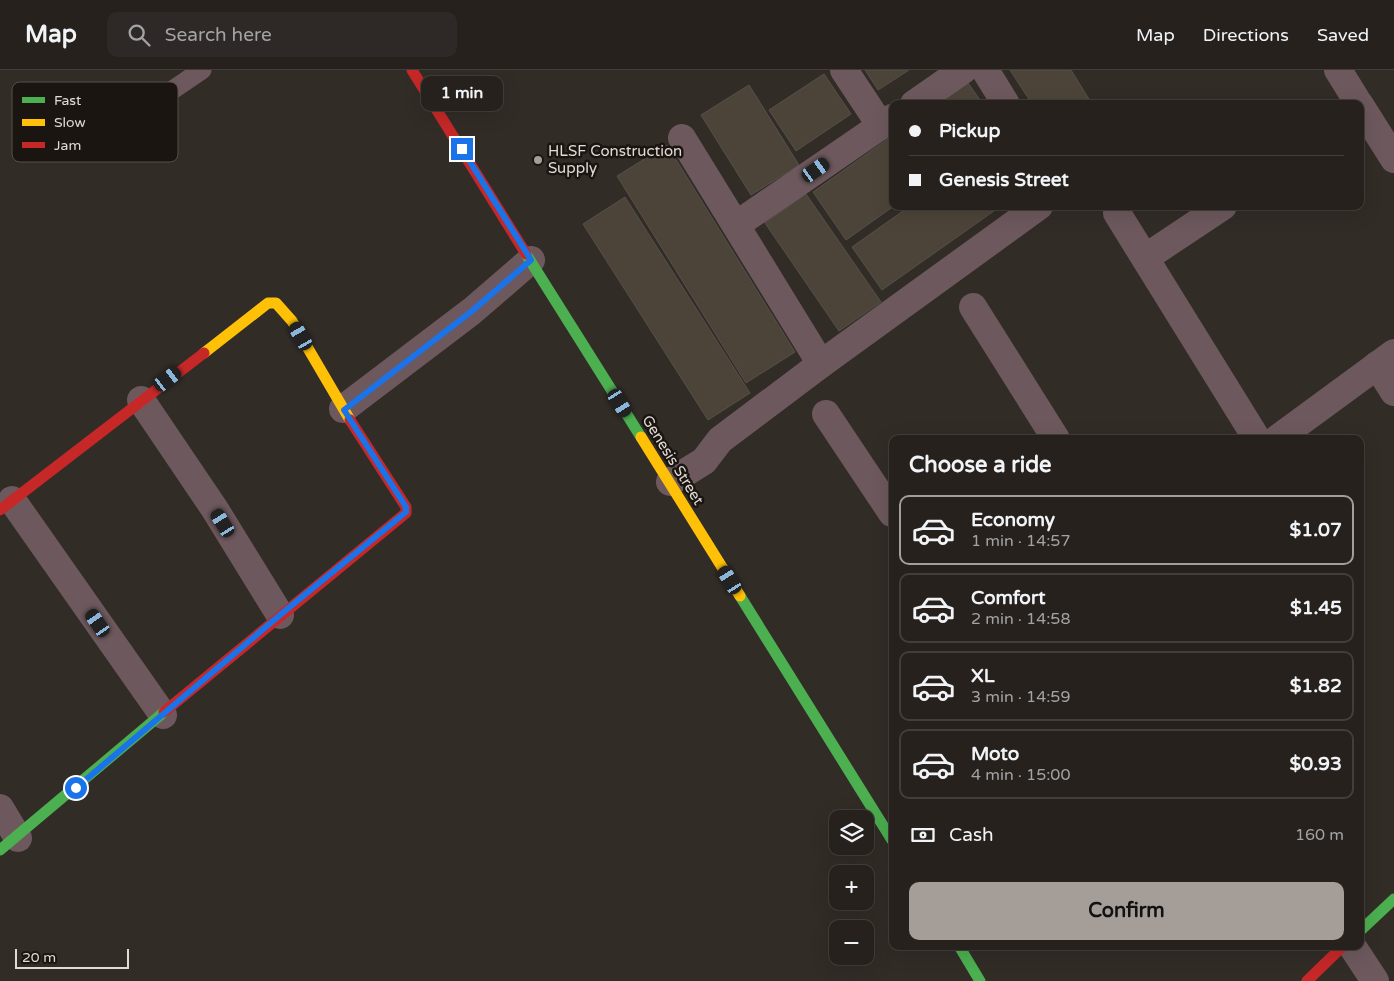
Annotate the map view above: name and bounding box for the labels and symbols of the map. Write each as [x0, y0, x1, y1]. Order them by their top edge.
callout: 1 min [421, 77, 503, 112]
legend [12, 82, 178, 162]
text: Fast [54, 92, 82, 109]
text: Slow [54, 114, 86, 131]
text: Jam [54, 137, 81, 154]
route end [451, 138, 473, 160]
place label: HLSF Construction Supply [548, 142, 682, 177]
marker: HLSF Construction Supply [532, 154, 544, 166]
car [799, 155, 832, 185]
car [287, 319, 314, 353]
car [151, 364, 184, 394]
car [605, 386, 634, 420]
street label: Genesis Street [638, 412, 708, 508]
car [208, 506, 237, 540]
car [715, 563, 744, 597]
car [83, 606, 112, 640]
route start [65, 777, 87, 799]
scale bar [15, 946, 129, 969]

